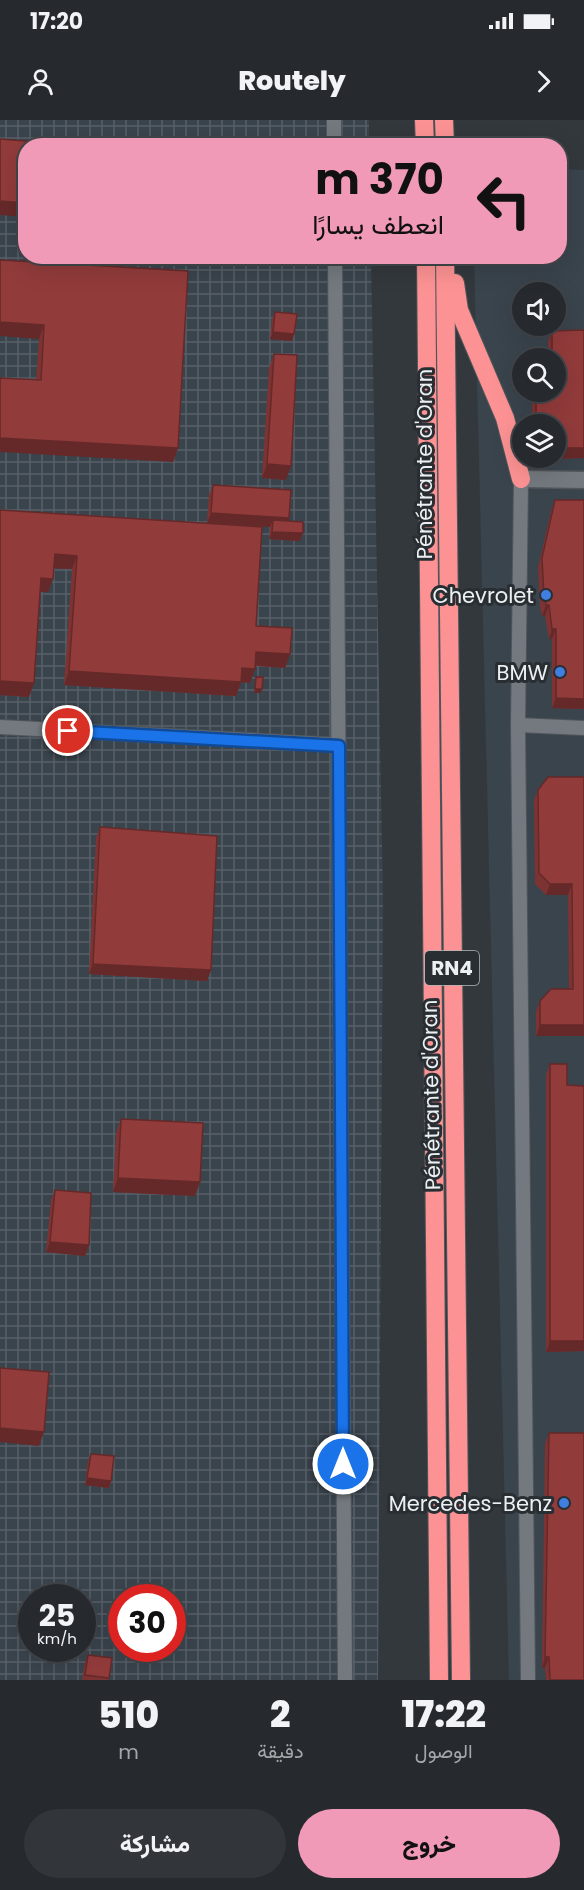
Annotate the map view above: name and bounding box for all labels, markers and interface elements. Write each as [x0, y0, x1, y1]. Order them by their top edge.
text: 17:20 [30, 6, 83, 37]
text: Routely [238, 62, 346, 99]
icon: person [24, 65, 57, 98]
icon: forward [527, 65, 560, 98]
text: 370 m [315, 150, 444, 209]
icon: left [465, 162, 543, 240]
text: انعطف يسارًا [312, 206, 444, 243]
map controls [512, 282, 566, 468]
button: sound [512, 282, 566, 336]
button: search [512, 348, 566, 402]
street label: Pénétrante d'Oran [410, 369, 439, 559]
button: layers [512, 414, 566, 468]
place label: Chevrolet [432, 581, 534, 610]
marker: Chevrolet [539, 588, 553, 602]
place label: BMW [497, 658, 549, 687]
marker: BMW [553, 665, 567, 679]
pin [42, 705, 93, 756]
icon: arrive [51, 714, 84, 747]
road number: RN4 [425, 951, 479, 985]
street label: Pénétrante d'Oran [415, 999, 447, 1191]
position arrow [311, 1432, 375, 1496]
place label: Mercedes-Benz [389, 1489, 552, 1518]
marker: Mercedes-Benz [557, 1496, 571, 1510]
speed limit sign: 30 [108, 1584, 186, 1662]
text: 25 [39, 1594, 75, 1637]
text: km/h [37, 1628, 77, 1649]
text: 2 [270, 1689, 291, 1740]
text: 17:22 [401, 1689, 486, 1740]
text: 510 [98, 1690, 159, 1741]
text: دقيقة [257, 1737, 303, 1765]
text: الوصول [415, 1737, 473, 1765]
text: m [118, 1738, 139, 1766]
button: مشاركة [24, 1809, 286, 1878]
button: خروج [298, 1809, 560, 1878]

